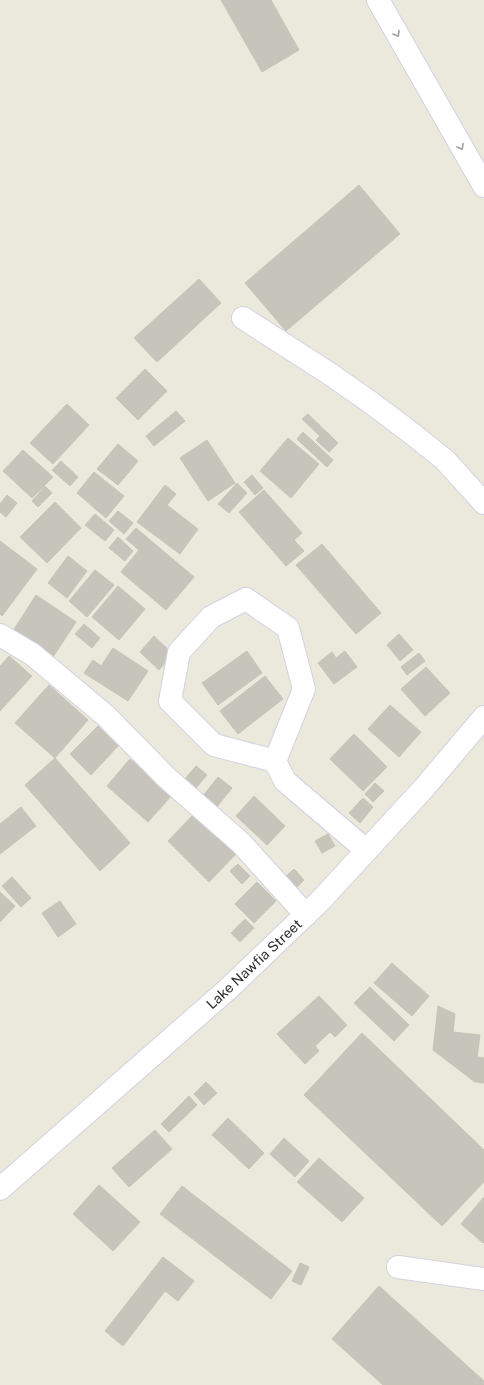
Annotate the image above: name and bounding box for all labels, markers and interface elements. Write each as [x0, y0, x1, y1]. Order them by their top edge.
one-way arrow [392, 30, 399, 37]
one-way arrow [457, 143, 464, 150]
street label: Lake Nawfia Street [203, 916, 305, 1012]

